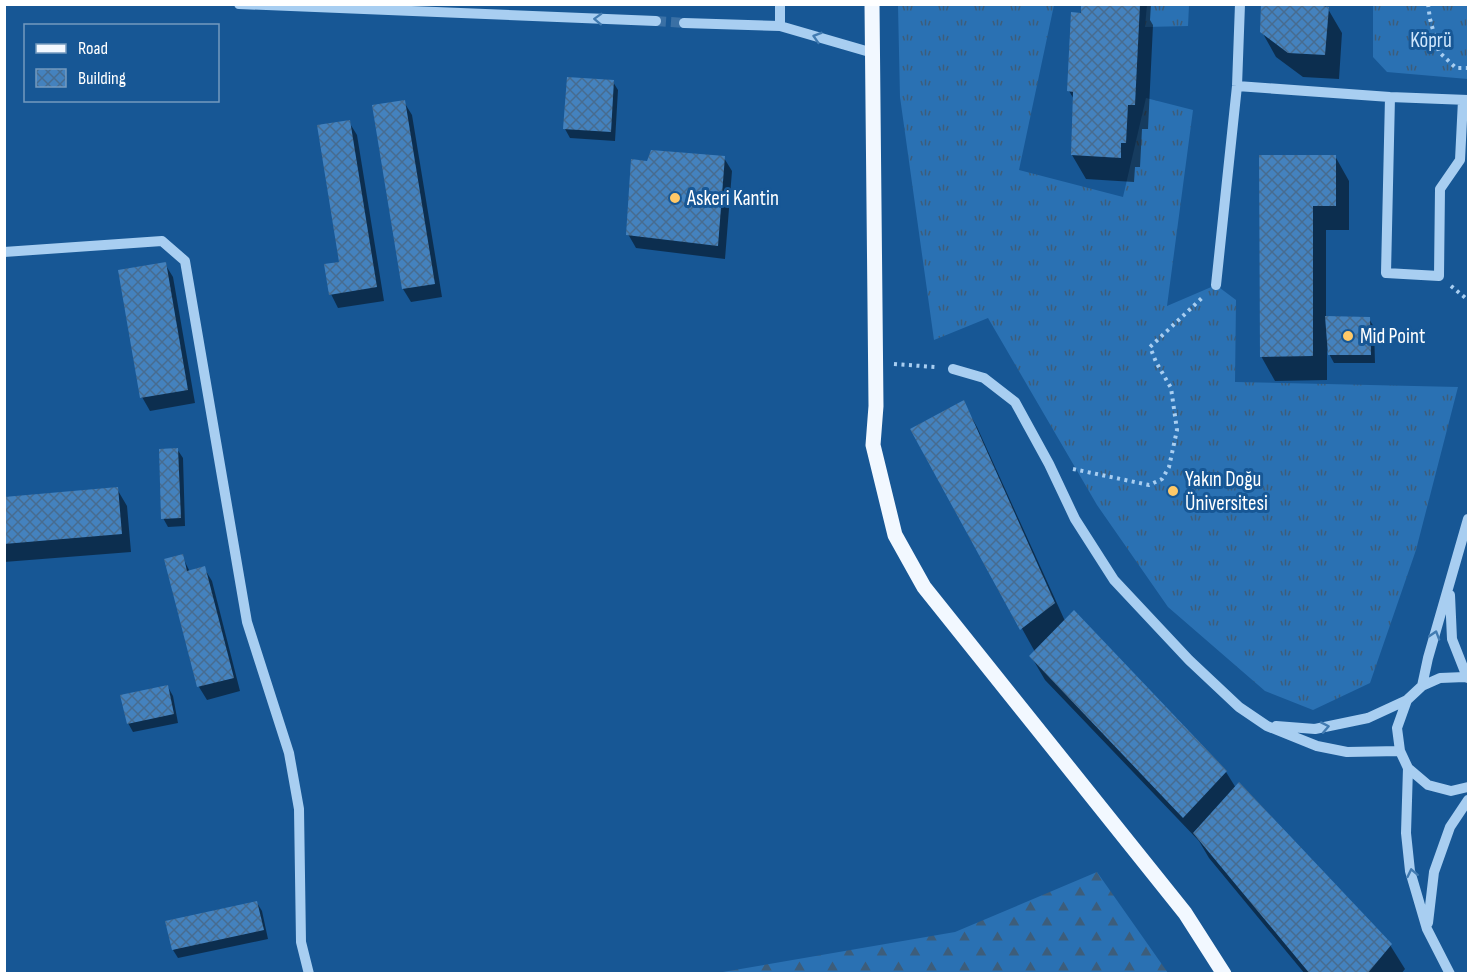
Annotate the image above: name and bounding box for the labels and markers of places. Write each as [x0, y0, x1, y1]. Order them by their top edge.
place label: Askeri Kantin [686, 186, 779, 211]
marker: Askeri Kantin [668, 191, 682, 205]
place label: Mid Point [1360, 324, 1426, 349]
marker: Mid Point [1341, 329, 1355, 343]
place label: Yakın Doğu Üniversitesi [1185, 467, 1268, 516]
marker: Yakın Doğu Üniversitesi [1166, 484, 1180, 498]

